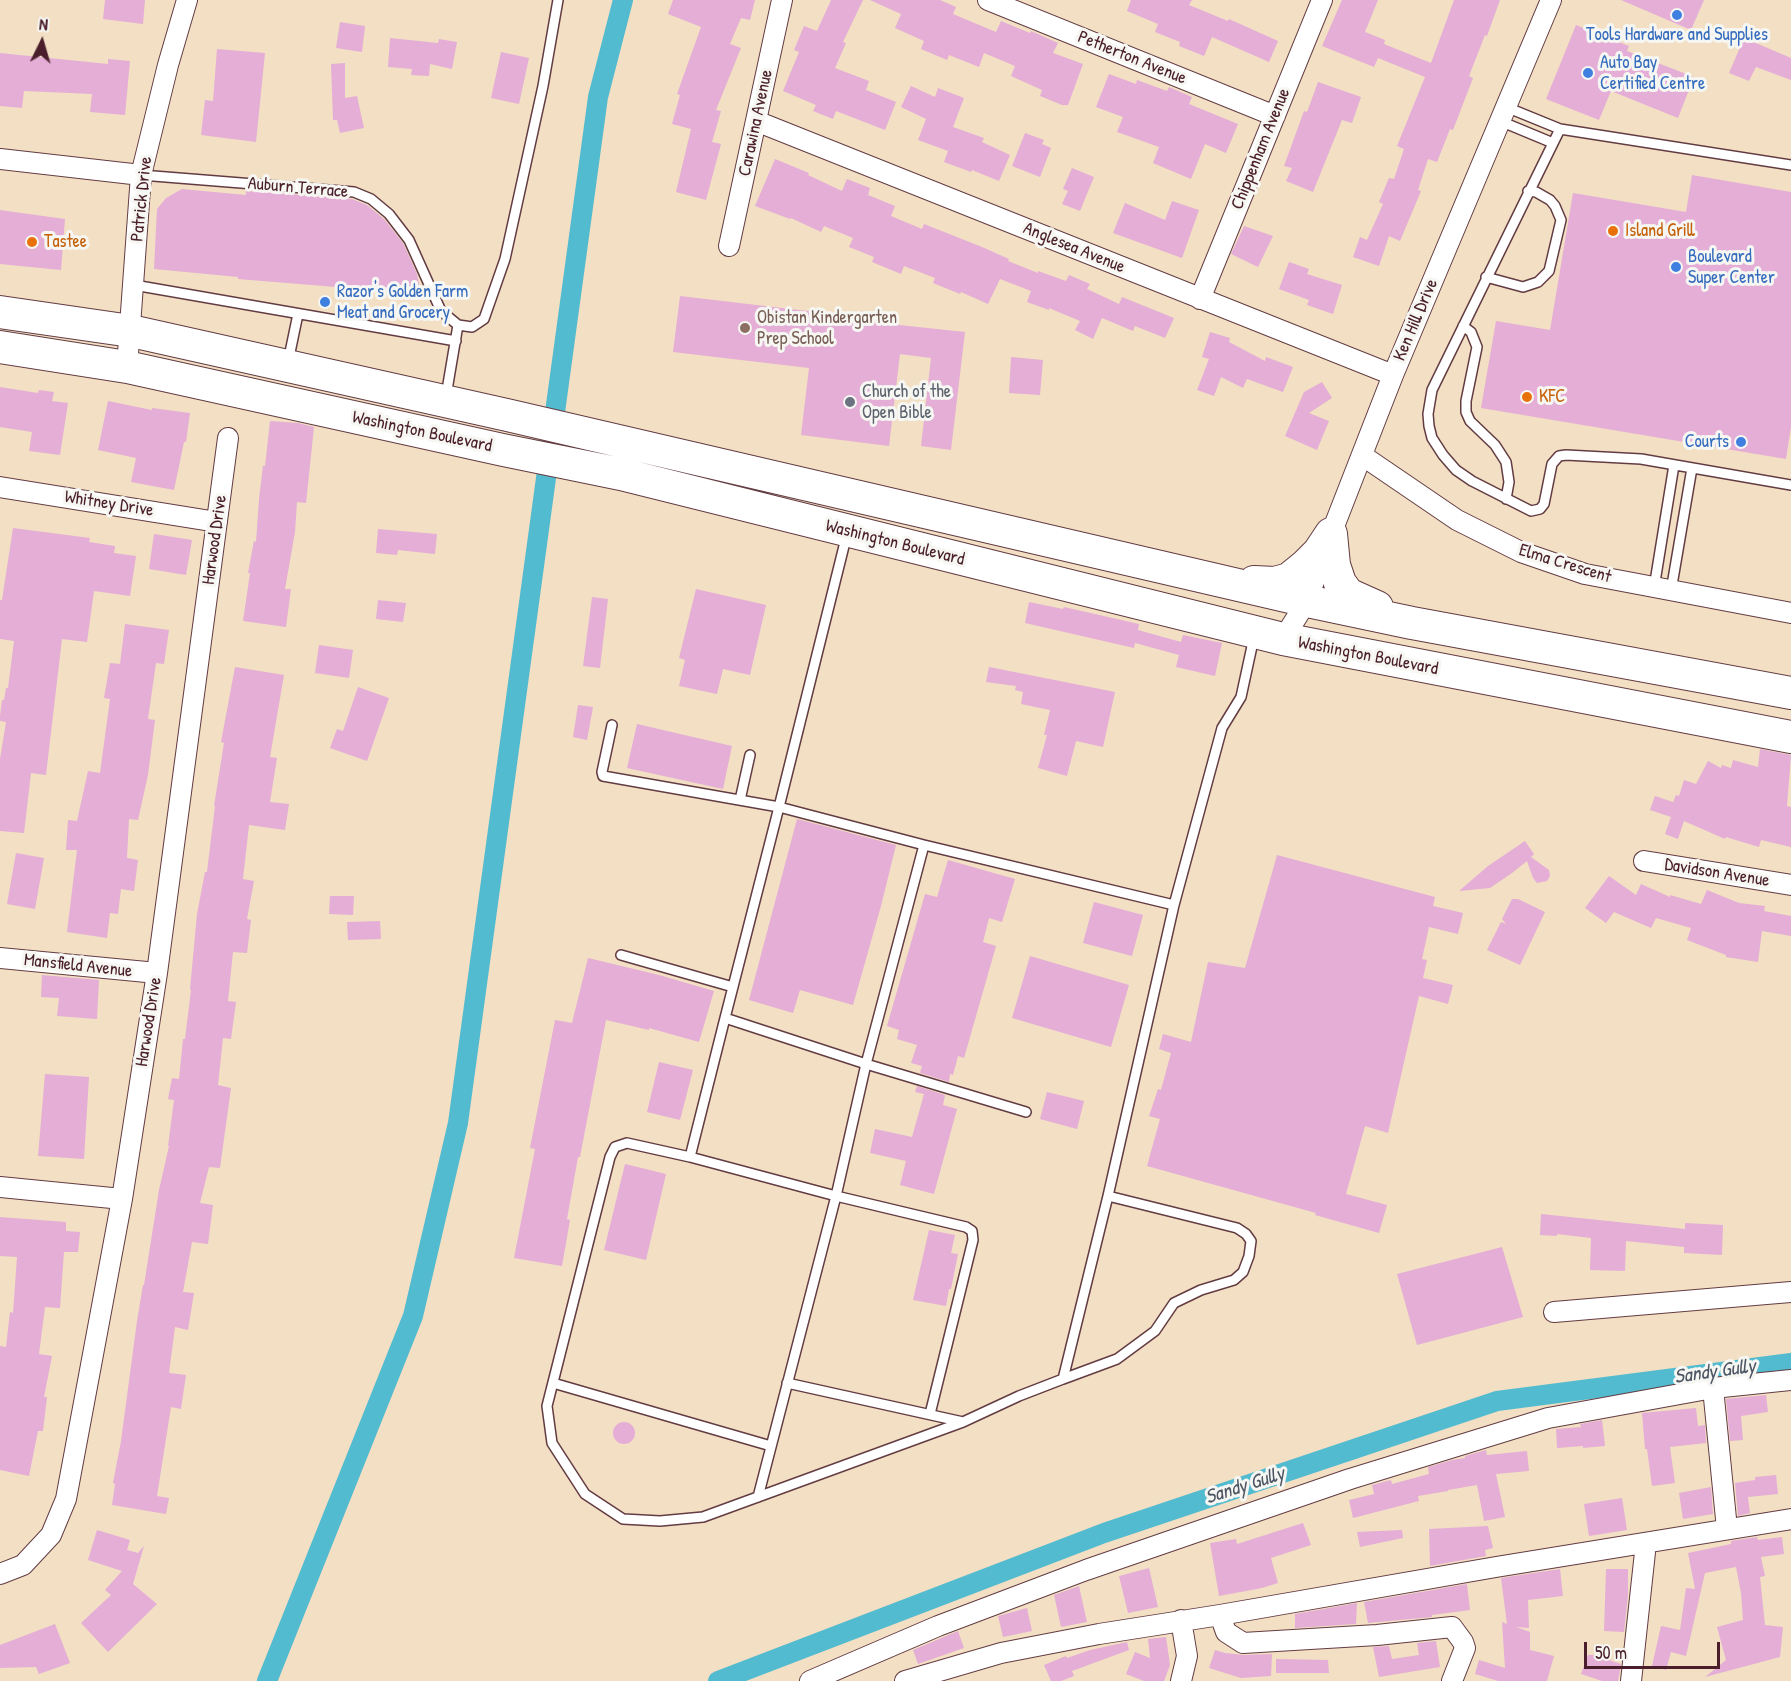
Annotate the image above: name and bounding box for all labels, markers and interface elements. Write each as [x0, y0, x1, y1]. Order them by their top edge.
marker: Tools Hardware and Supplies [1670, 8, 1684, 22]
north arrow [12, 12, 72, 72]
text: N [38, 13, 49, 35]
place label: Tools Hardware and Supplies [1586, 24, 1768, 46]
street label: Petherton Avenue [1075, 26, 1189, 90]
place label: Auto Bay Certified Centre [1600, 52, 1705, 94]
marker: Auto Bay Certified Centre [1581, 66, 1595, 80]
street label: Carawina Avenue [734, 68, 778, 178]
street label: Chippenham Avenue [1227, 85, 1295, 213]
street label: Patrick Drive [127, 155, 157, 243]
street label: Auburn Terrace [247, 173, 349, 203]
street label: Anglesea Avenue [1020, 218, 1128, 278]
place label: Island Grill [1625, 220, 1695, 242]
marker: Island Grill [1606, 224, 1620, 238]
place label: Tastee [44, 231, 87, 253]
marker: Tastee [25, 235, 39, 249]
place label: Boulevard Super Center [1688, 246, 1775, 288]
marker: Boulevard Super Center [1669, 260, 1683, 274]
street label: Ken Hill Drive [1389, 276, 1443, 364]
place label: Razor's Golden Farm Meat and Grocery [337, 281, 468, 324]
marker: Razor's Golden Farm Meat and Grocery [318, 295, 332, 309]
place label: Obistan Kindergarten Prep School [757, 307, 897, 350]
marker: Obistan Kindergarten Prep School [738, 321, 752, 335]
place label: Church of the Open Bible [862, 381, 951, 424]
place label: KFC [1539, 386, 1565, 408]
marker: KFC [1520, 390, 1534, 404]
marker: Church of the Open Bible [843, 395, 857, 409]
street label: Washington Boulevard [350, 407, 494, 457]
place label: Courts [1685, 431, 1729, 453]
marker: Courts [1734, 435, 1748, 449]
street label: Whitney Drive [63, 486, 155, 522]
street label: Harwood Drive [198, 494, 232, 586]
street label: Washington Boulevard [823, 515, 967, 571]
street label: Elma Crescent [1516, 540, 1614, 588]
street label: Washington Boulevard [1296, 632, 1440, 680]
street label: Davidson Avenue [1663, 854, 1771, 892]
street label: Mansfield Avenue [23, 950, 133, 982]
street label: Harwood Drive [131, 976, 167, 1068]
water label: Sandy Gully [1673, 1354, 1757, 1390]
water label: Sandy Gully [1202, 1462, 1288, 1510]
scale bar [1587, 1630, 1724, 1668]
text: 50 m [1595, 1640, 1627, 1665]

